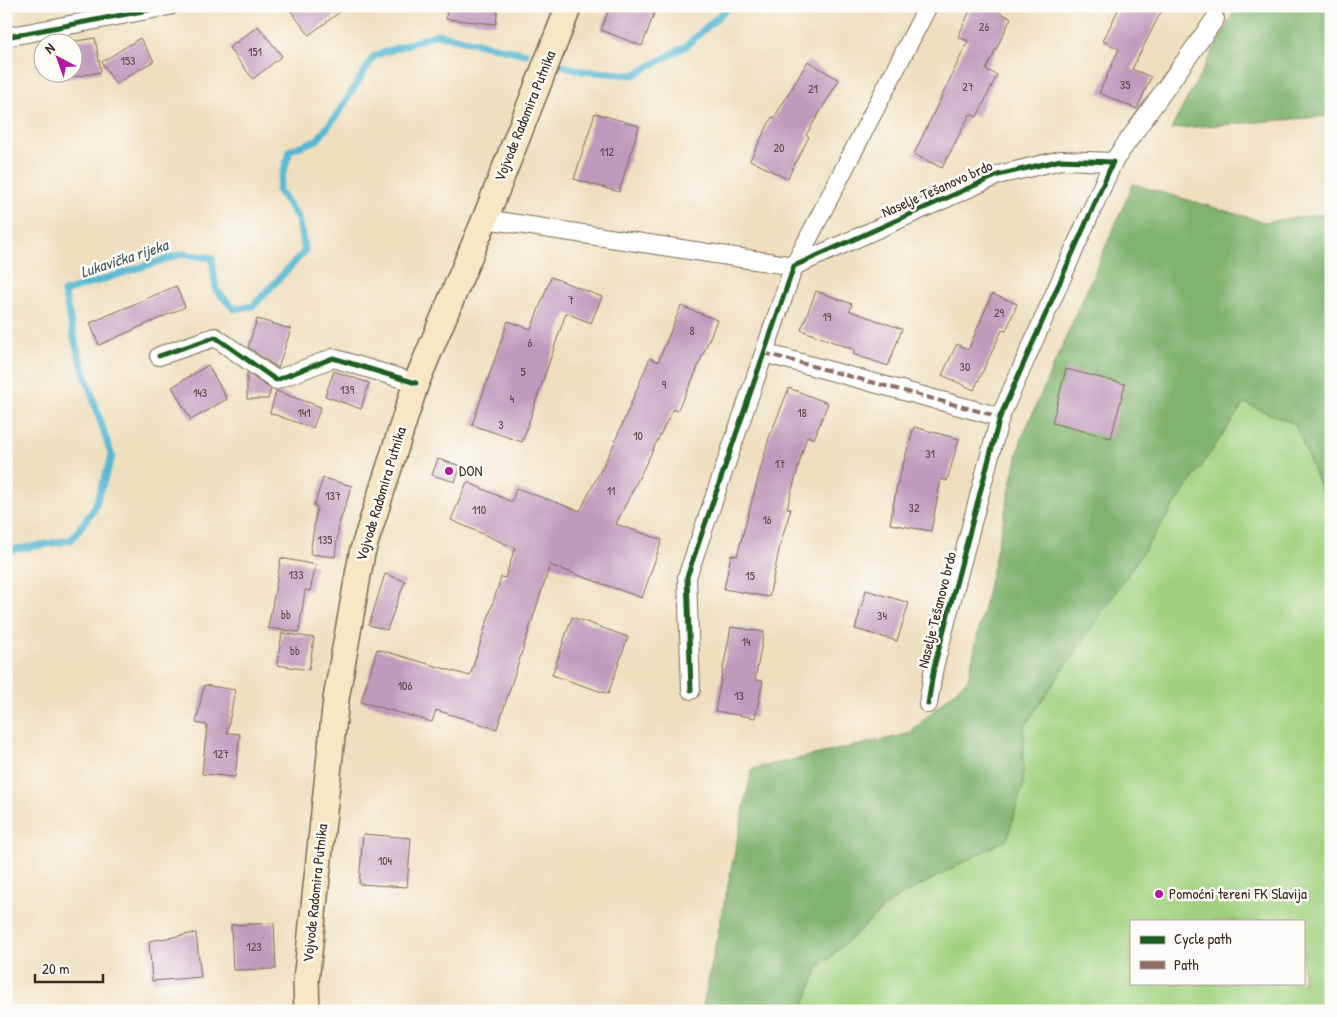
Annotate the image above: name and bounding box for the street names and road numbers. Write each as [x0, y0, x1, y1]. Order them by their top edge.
street label: Vojvode Radomira Putnika [489, 47, 560, 184]
street label: Naselje Tešanovo brdo [878, 155, 996, 222]
street label: Vojvode Radomira Putnika [350, 424, 411, 563]
street label: Naselje Tešanovo brdo [912, 549, 961, 670]
street label: Vojvode Radomira Putnika [297, 823, 332, 963]

